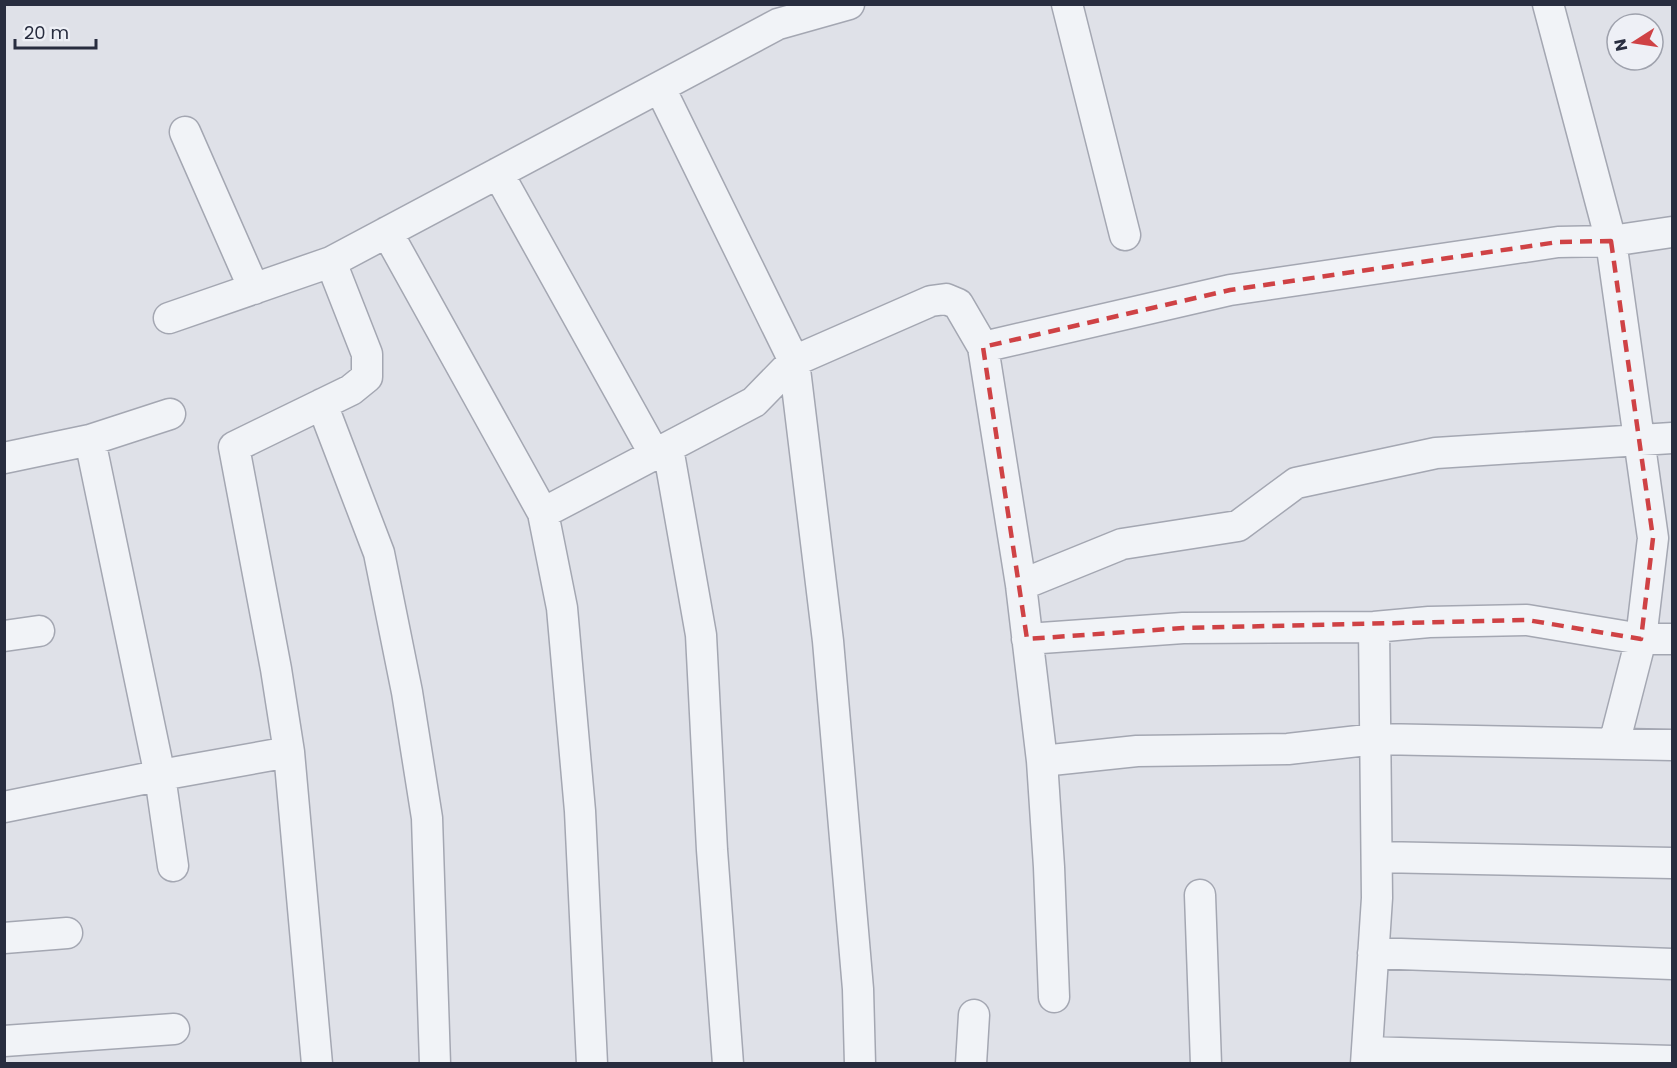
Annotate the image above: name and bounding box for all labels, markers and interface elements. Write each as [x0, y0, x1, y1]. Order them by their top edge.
scale bar [15, 12, 96, 50]
north arrow [1605, 12, 1665, 72]
text: 20 m [24, 20, 69, 45]
text: N [1608, 37, 1633, 53]

